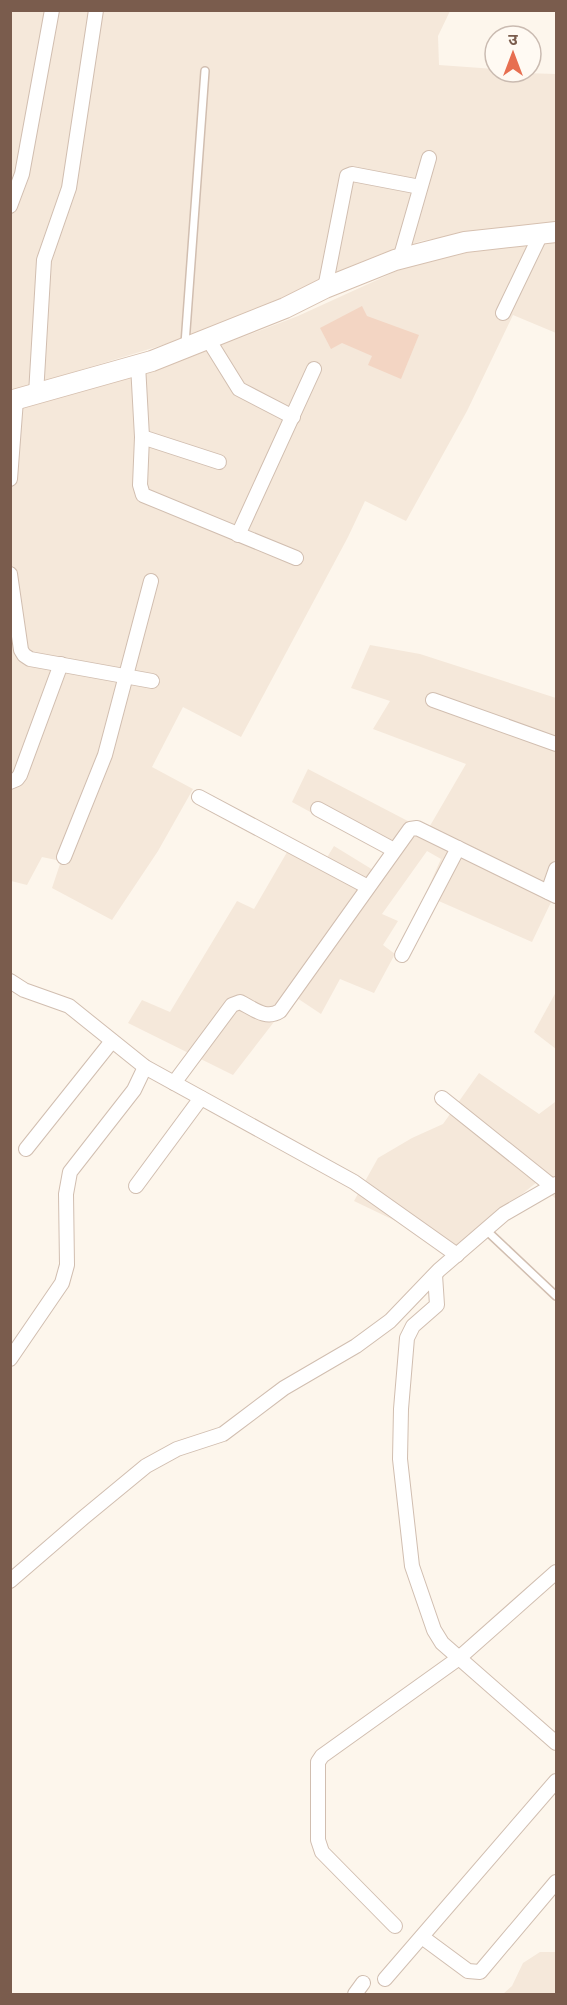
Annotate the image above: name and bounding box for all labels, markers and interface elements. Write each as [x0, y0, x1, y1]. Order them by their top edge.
north arrow [483, 24, 543, 84]
text: उ [508, 27, 518, 51]

